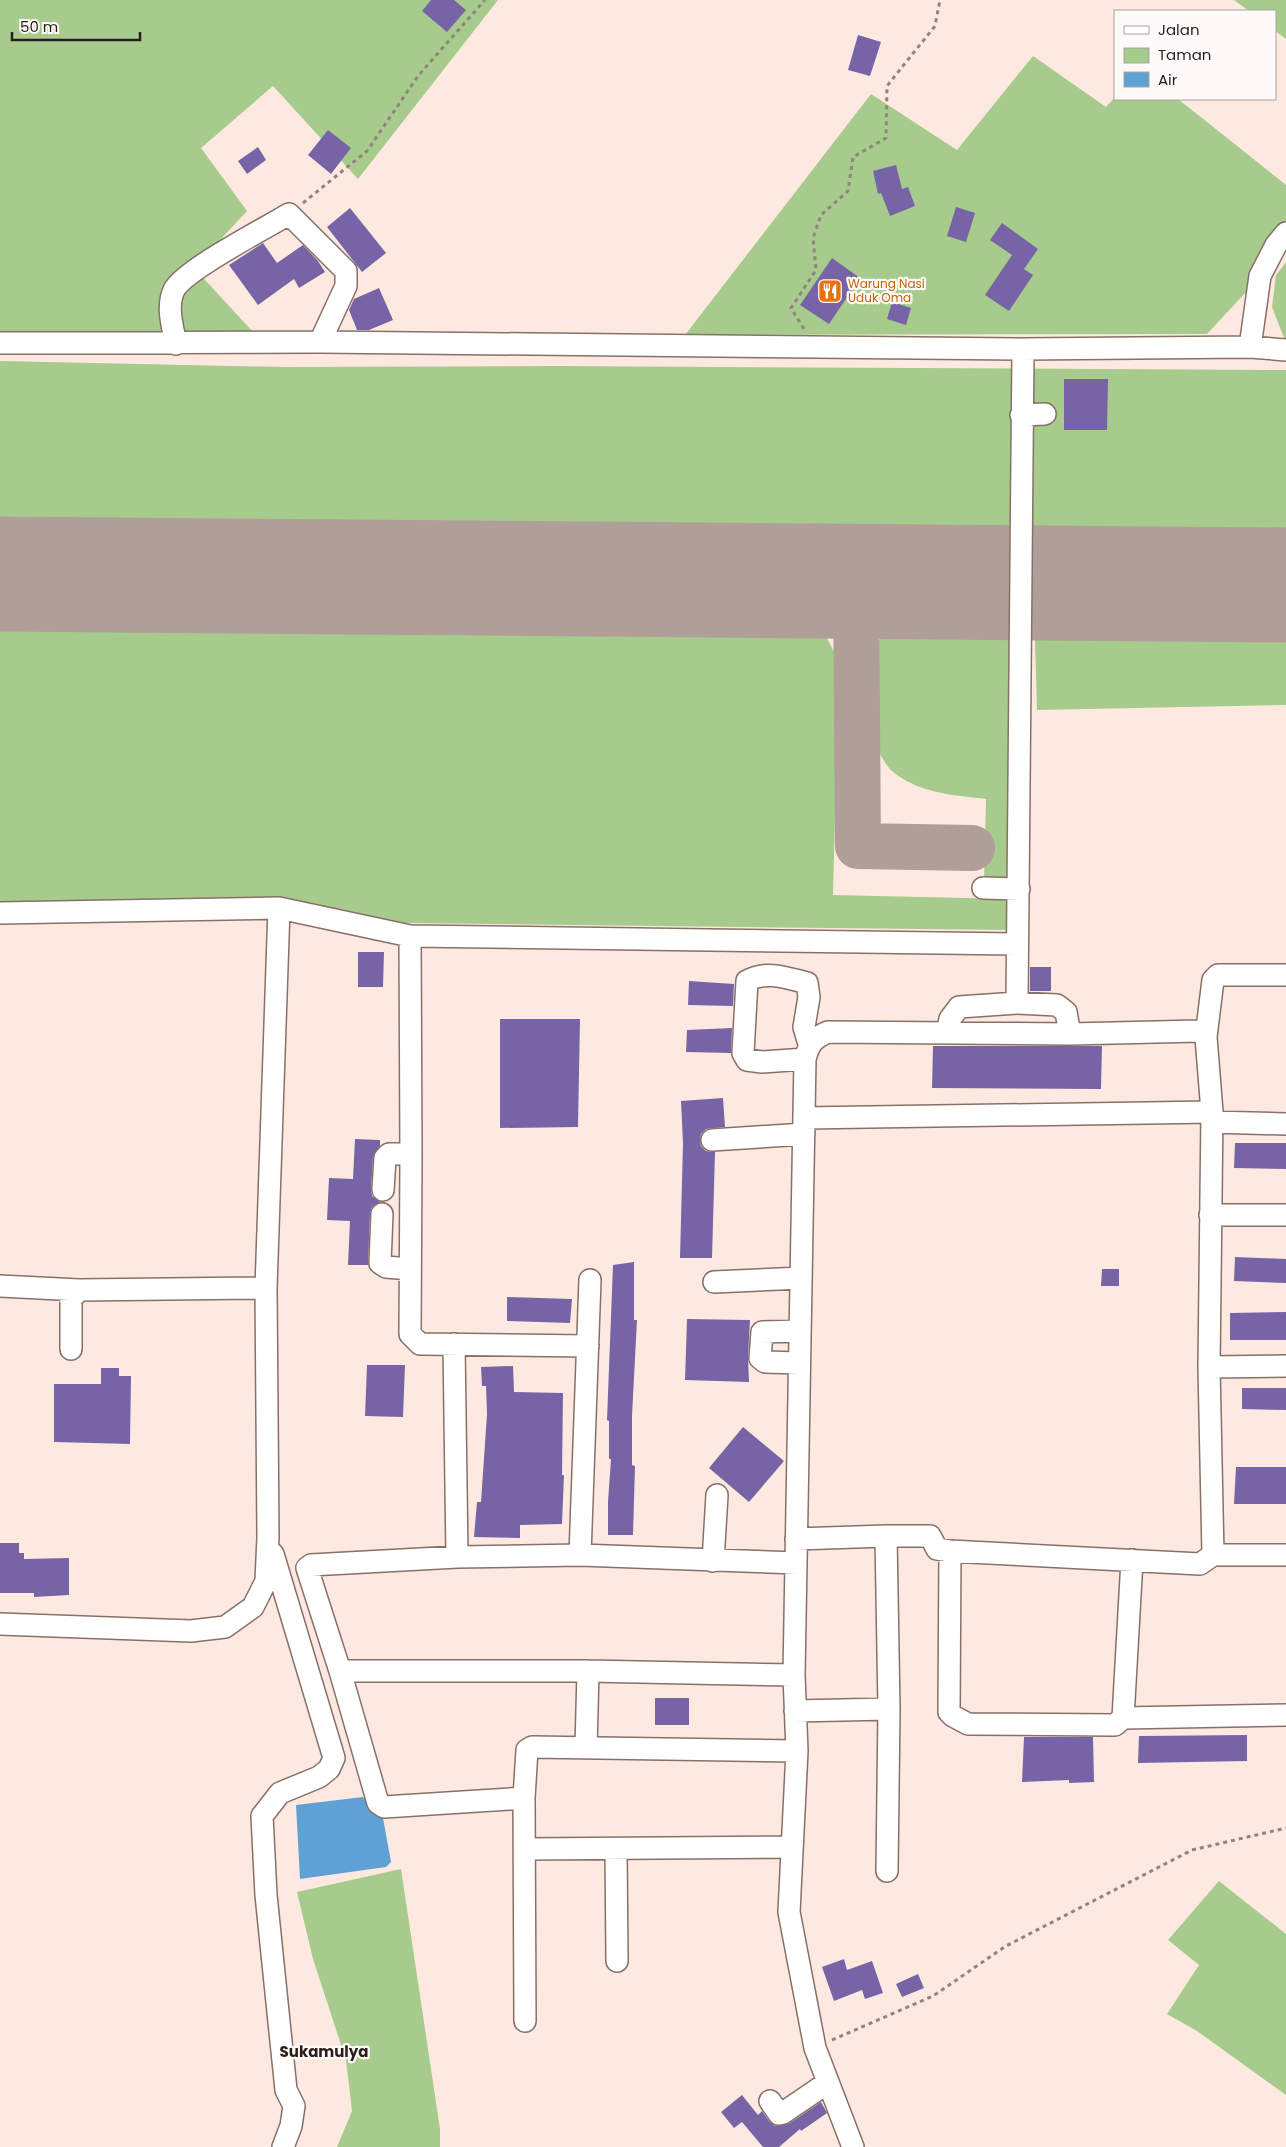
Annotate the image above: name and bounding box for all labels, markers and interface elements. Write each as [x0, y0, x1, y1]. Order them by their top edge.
scale bar [12, 10, 140, 42]
legend [1114, 10, 1276, 100]
text: 50 m [20, 16, 58, 37]
text: Jalan [1158, 19, 1200, 40]
text: Taman [1158, 44, 1211, 65]
text: Air [1158, 69, 1178, 90]
place label: Warung Nasi Uduk Oma [848, 275, 925, 306]
restaurant icon: Warung Nasi Uduk Oma [817, 278, 843, 304]
district label: Sukamulya [280, 2041, 368, 2062]

